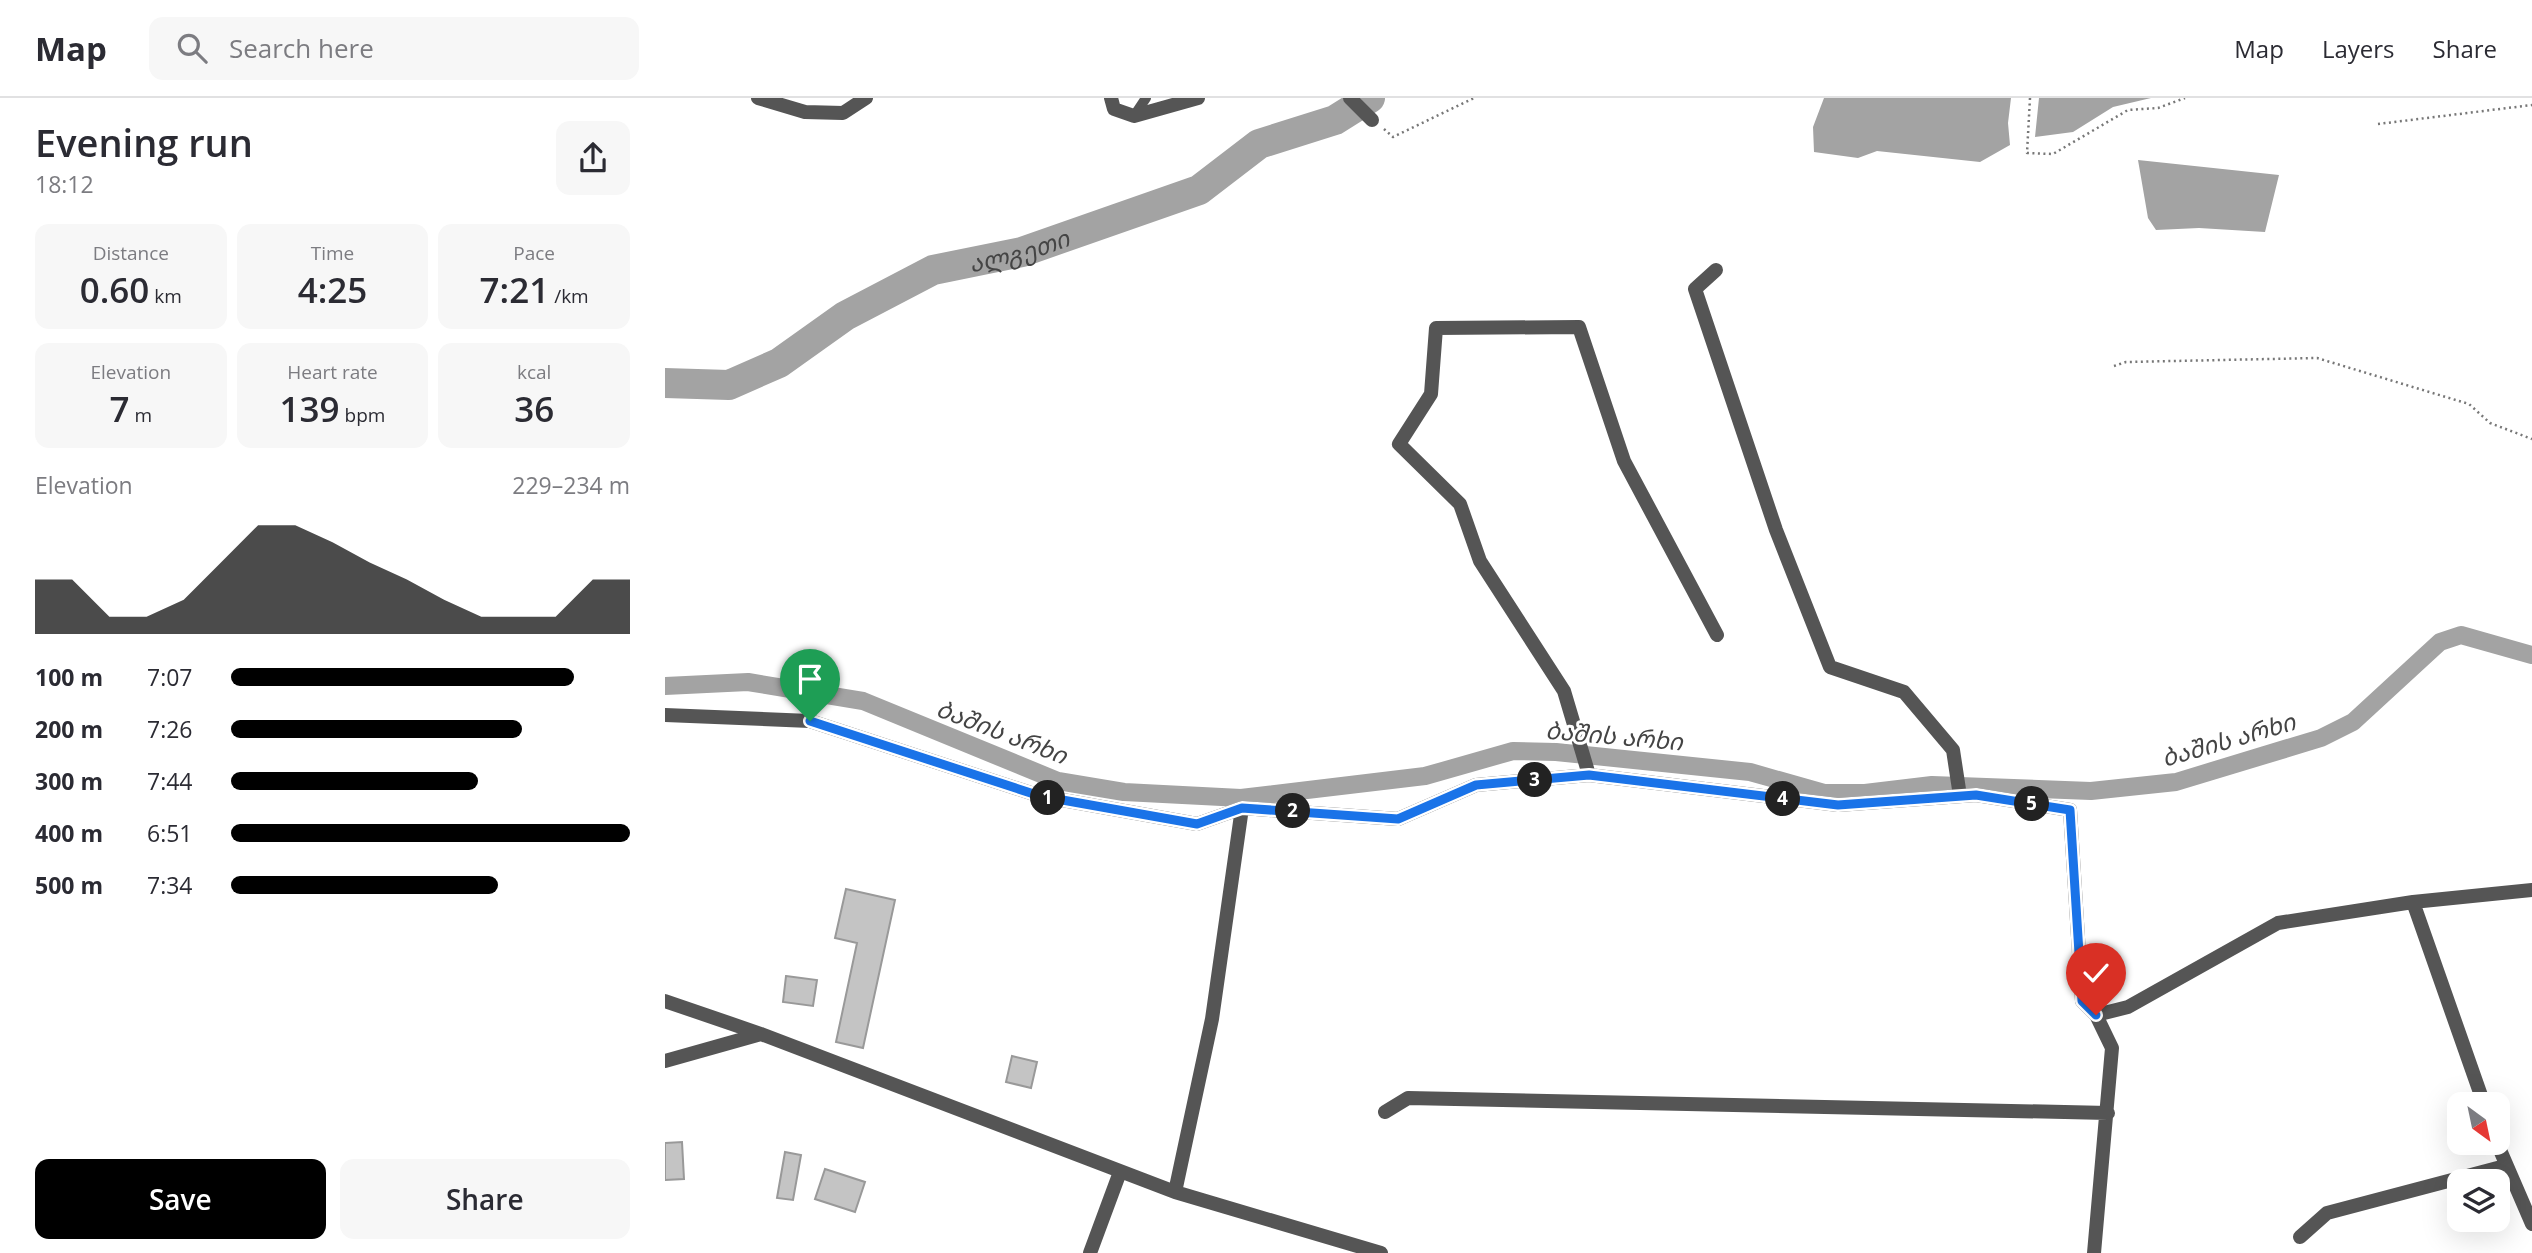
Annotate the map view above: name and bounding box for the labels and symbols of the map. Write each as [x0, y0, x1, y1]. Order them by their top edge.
water label: ალგეთი [966, 220, 1074, 279]
pin [780, 649, 840, 721]
water label: ბაშის არხი [932, 691, 1073, 771]
water label: ბაშის არხი [2157, 704, 2300, 774]
water label: ბაშის არხი [1544, 713, 1685, 758]
pin: 3 [1517, 762, 1553, 798]
pin: 1 [1031, 780, 1065, 816]
pin: 4 [1765, 782, 1801, 816]
pin: 5 [2015, 786, 2049, 822]
pin: 2 [1275, 794, 1311, 828]
pin [2066, 943, 2126, 1015]
north arrow [2447, 1092, 2509, 1155]

